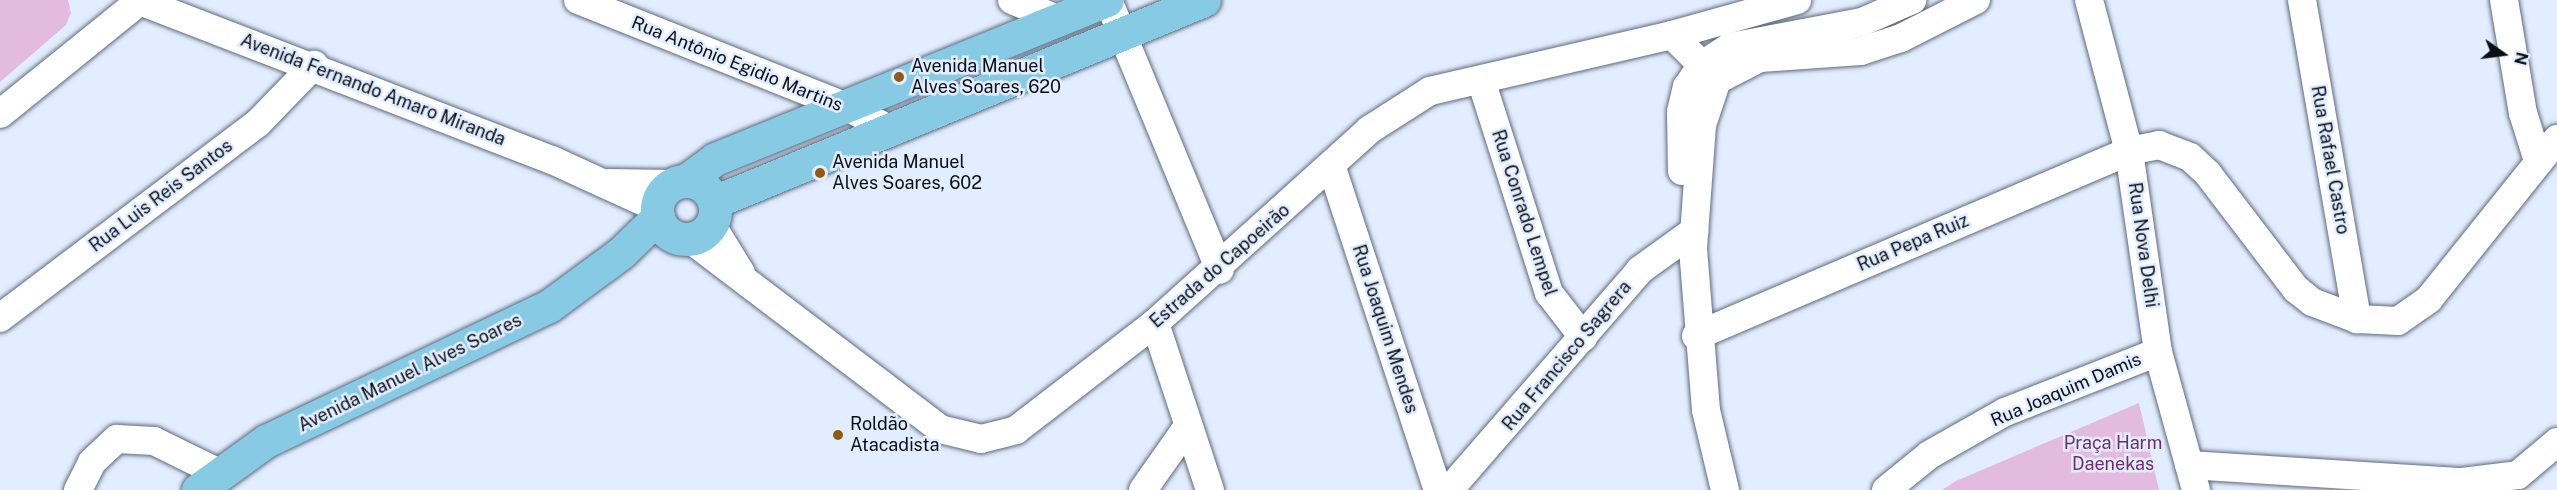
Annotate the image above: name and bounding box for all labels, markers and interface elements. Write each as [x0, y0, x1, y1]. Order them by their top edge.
street label: Rua Antônio Egidio Martins [628, 12, 846, 116]
north arrow [2473, 24, 2533, 84]
street label: Avenida Fernando Amaro Miranda [237, 29, 509, 151]
text: N [2510, 50, 2532, 67]
place label: Avenida Manuel Alves Soares, 620 [911, 56, 1061, 98]
marker: Avenida Manuel Alves Soares, 620 [892, 70, 906, 84]
street label: Rua Rafael Castro [2306, 84, 2354, 236]
street label: Rua Conrado Lempel [1487, 127, 1561, 299]
street label: Rua Luis Reis Santos [85, 135, 237, 257]
place label: Avenida Manuel Alves Soares, 602 [832, 152, 982, 195]
marker: Avenida Manuel Alves Soares, 602 [813, 166, 827, 180]
street label: Rua Nova Delhi [2124, 181, 2162, 309]
street label: Estrada do Capoeirão [1145, 199, 1295, 333]
street label: Rua Pepa Ruiz [1854, 210, 1972, 276]
street label: Rua Joaquim Mendes [1348, 242, 1422, 416]
street label: Rua Francisco Sagrera [1498, 277, 1636, 435]
street label: Avenida Manuel Alves Soares [295, 309, 525, 437]
street label: Rua Joaquim Damis [1988, 349, 2144, 431]
place label: Roldão Atacadista [850, 414, 939, 456]
marker: Roldão Atacadista [831, 428, 845, 442]
park label: Praça Harm Daenekas [2064, 433, 2162, 476]

